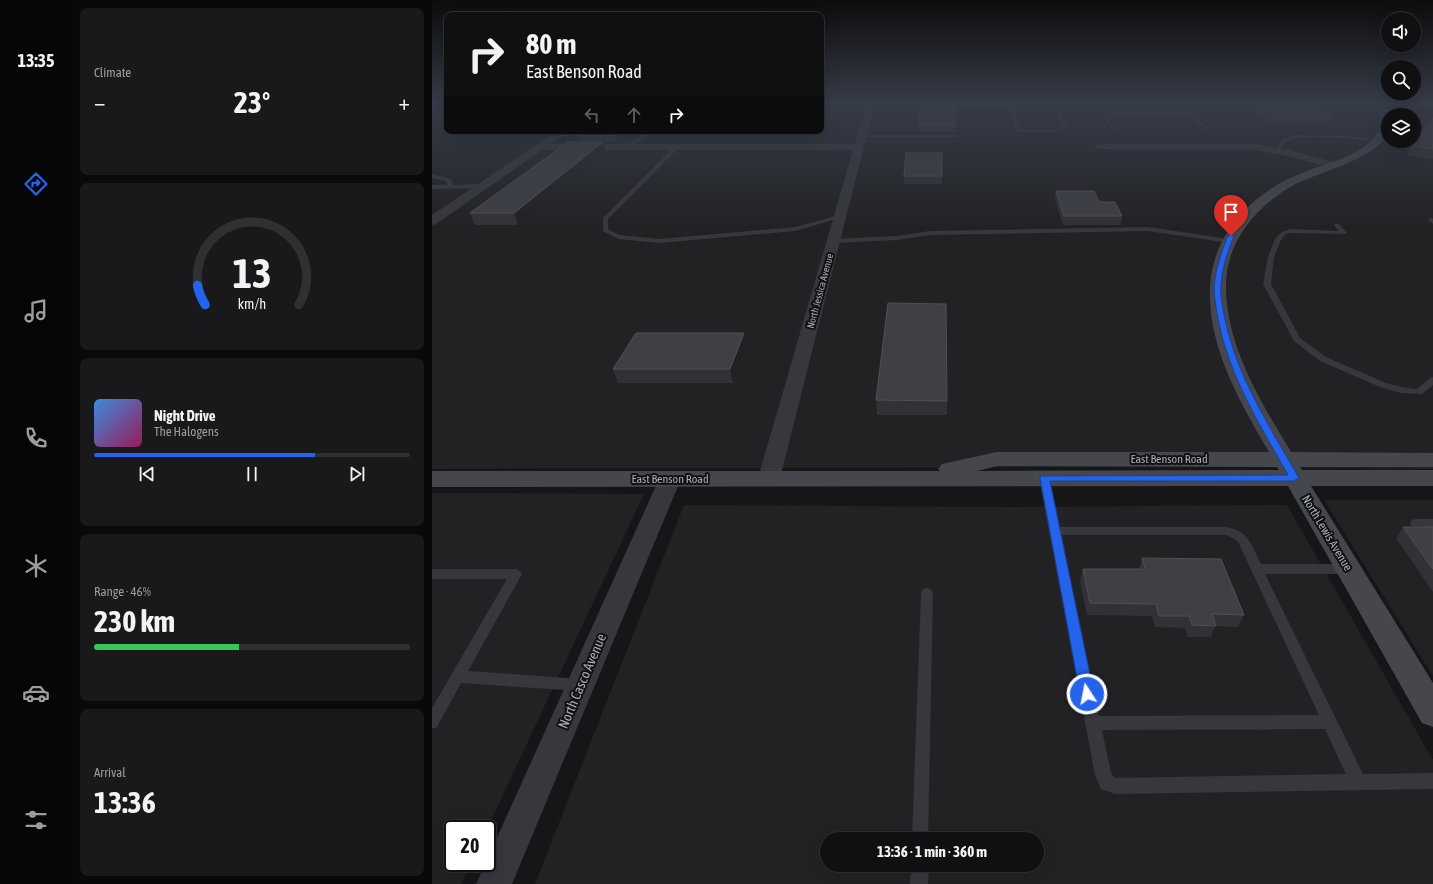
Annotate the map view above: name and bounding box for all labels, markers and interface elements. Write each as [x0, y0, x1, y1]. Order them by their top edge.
map controls [1381, 12, 1421, 148]
button: sound [1381, 12, 1421, 52]
icon: right [460, 28, 512, 80]
text: 80 m [526, 28, 576, 60]
text: 13:35 [17, 50, 55, 71]
button: search [1381, 60, 1421, 100]
text: East Benson Road [526, 61, 642, 82]
text: Climate [94, 65, 131, 80]
text: 23° [234, 85, 270, 119]
text: − [94, 89, 105, 115]
text: + [399, 89, 410, 115]
icon: left [581, 104, 603, 126]
icon: ahead [623, 104, 645, 126]
icon: right [665, 104, 687, 126]
button: layers [1381, 108, 1421, 148]
icon: directions [22, 170, 50, 198]
pin [1214, 195, 1248, 236]
icon: arrive [1220, 201, 1242, 223]
text: 13 [232, 249, 272, 297]
street label: North Jessica Avenue [805, 252, 835, 330]
text: km/h [238, 295, 266, 311]
icon: music [22, 297, 50, 325]
text: Night Drive [154, 407, 216, 424]
icon: phone [22, 424, 50, 452]
text: The Halogens [154, 424, 219, 439]
street label: East Benson Road [1130, 452, 1208, 466]
icon: previous [136, 463, 158, 485]
icon: pause [241, 463, 263, 485]
icon: next [346, 463, 368, 485]
street label: East Benson Road [631, 472, 709, 486]
street label: North Lewis Avenue [1299, 493, 1355, 573]
icon: climate [22, 552, 50, 580]
text: Range · 46% [94, 584, 151, 599]
text: 230 km [94, 604, 175, 638]
street label: North Casco Avenue [555, 631, 609, 731]
position arrow [1066, 673, 1108, 715]
icon: car [22, 679, 50, 707]
text: Arrival [94, 765, 126, 780]
text: 13:36 [94, 785, 156, 819]
icon: filters [22, 806, 50, 834]
speed limit sign: 20 [444, 820, 496, 872]
text: 13:36 · 1 min · 360 m [877, 843, 987, 860]

